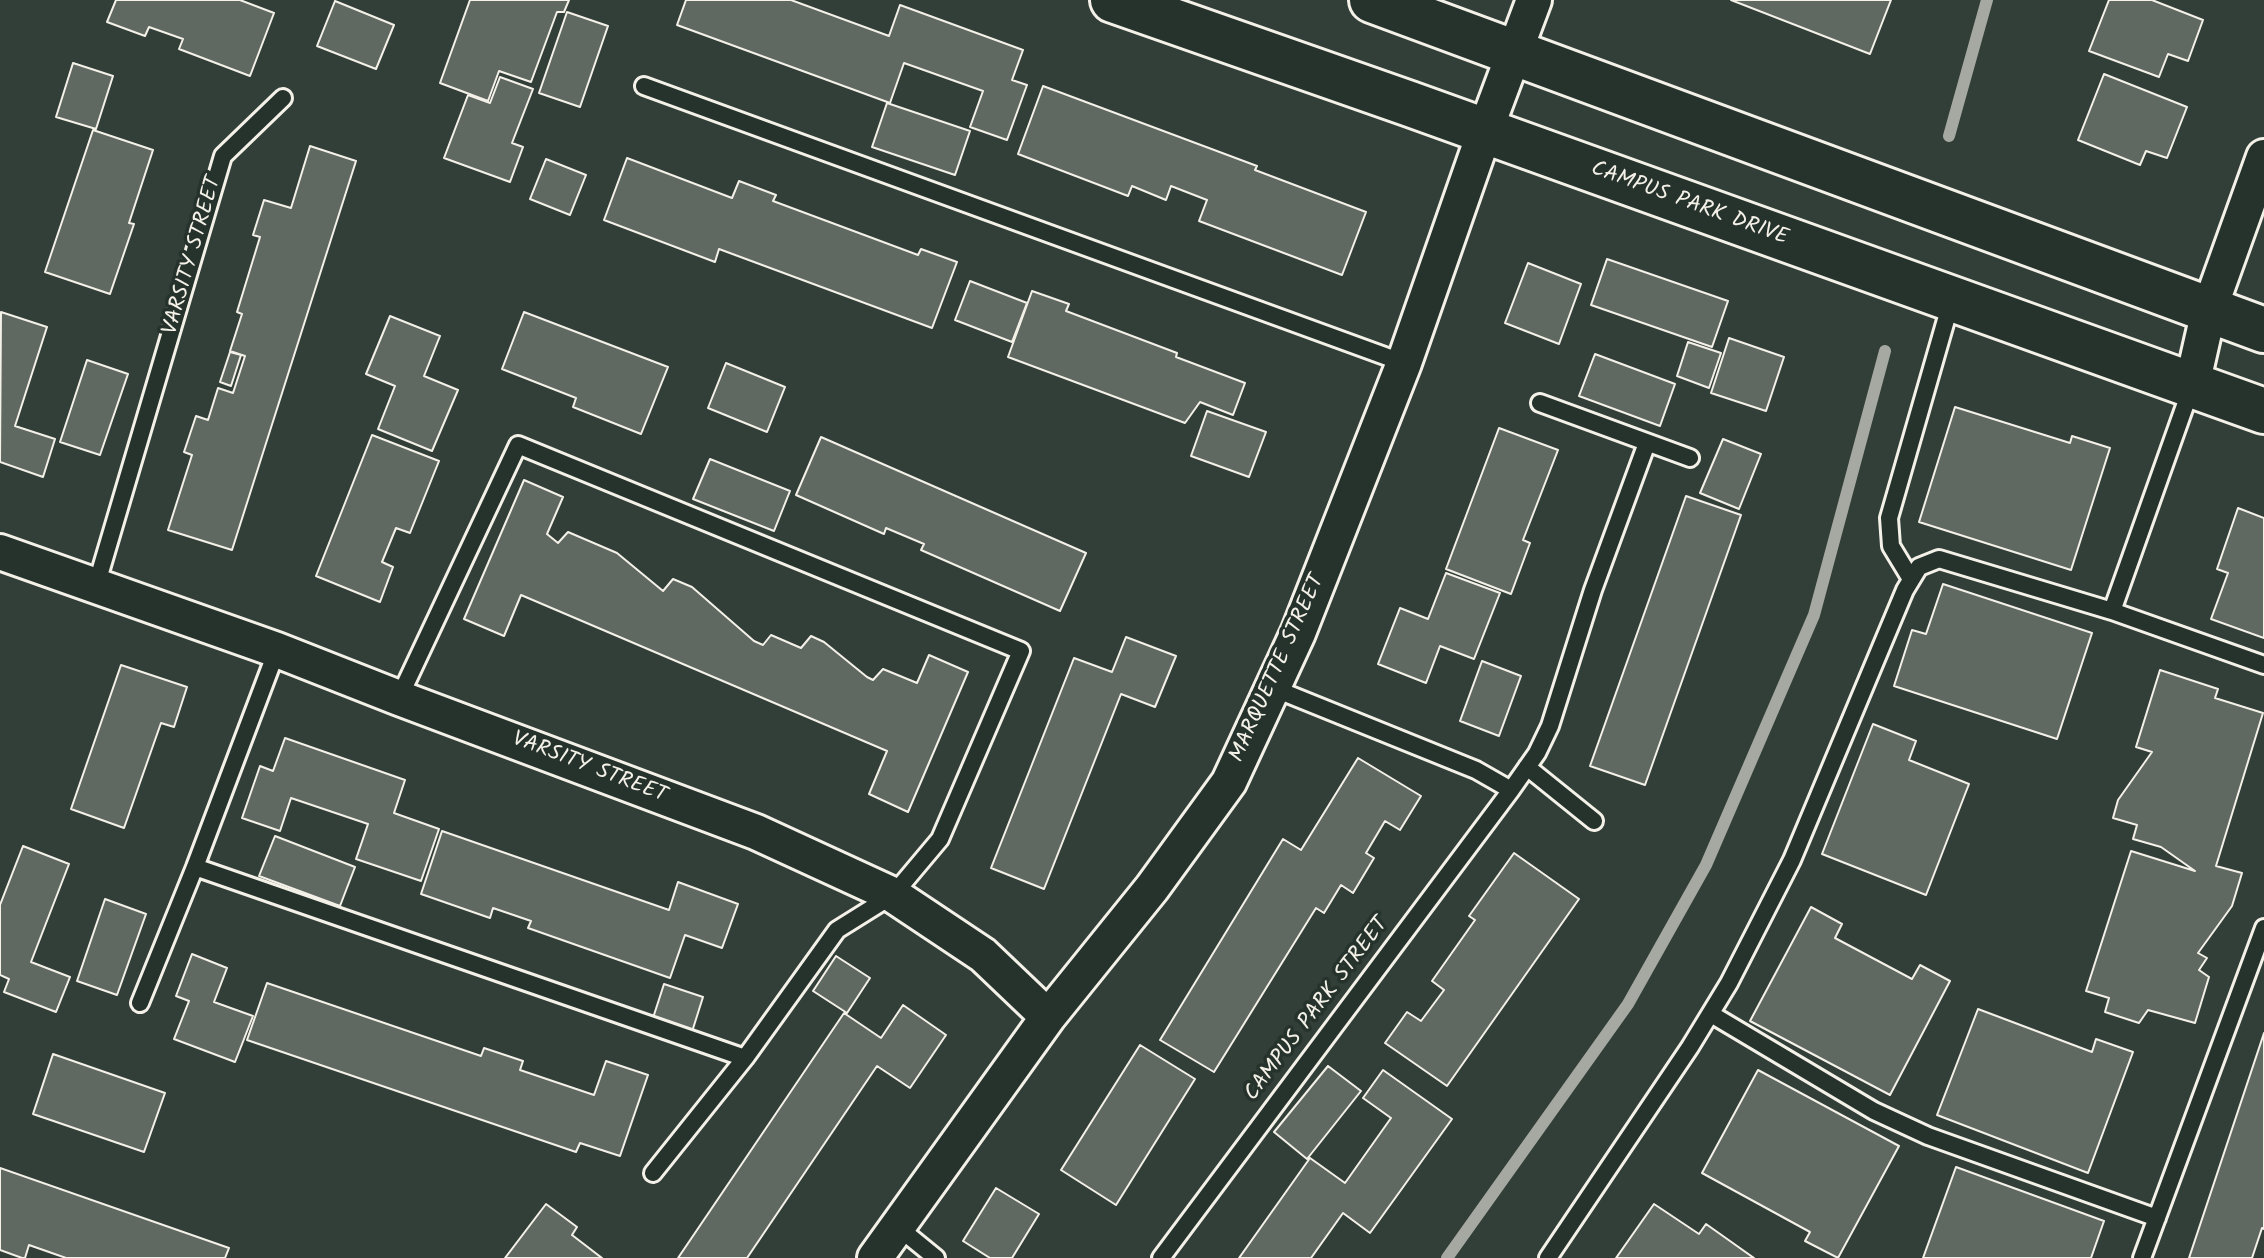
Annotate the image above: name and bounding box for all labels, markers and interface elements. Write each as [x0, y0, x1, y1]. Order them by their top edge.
street label: CAMPUS PARK DRIVE [1587, 157, 1791, 253]
street label: VARSITY STREET [159, 174, 229, 338]
street label: MARQUETTE STREET [1226, 571, 1332, 767]
street label: VARSITY STREET [508, 727, 670, 811]
street label: CAMPUS PARK STREET [1240, 913, 1396, 1107]

